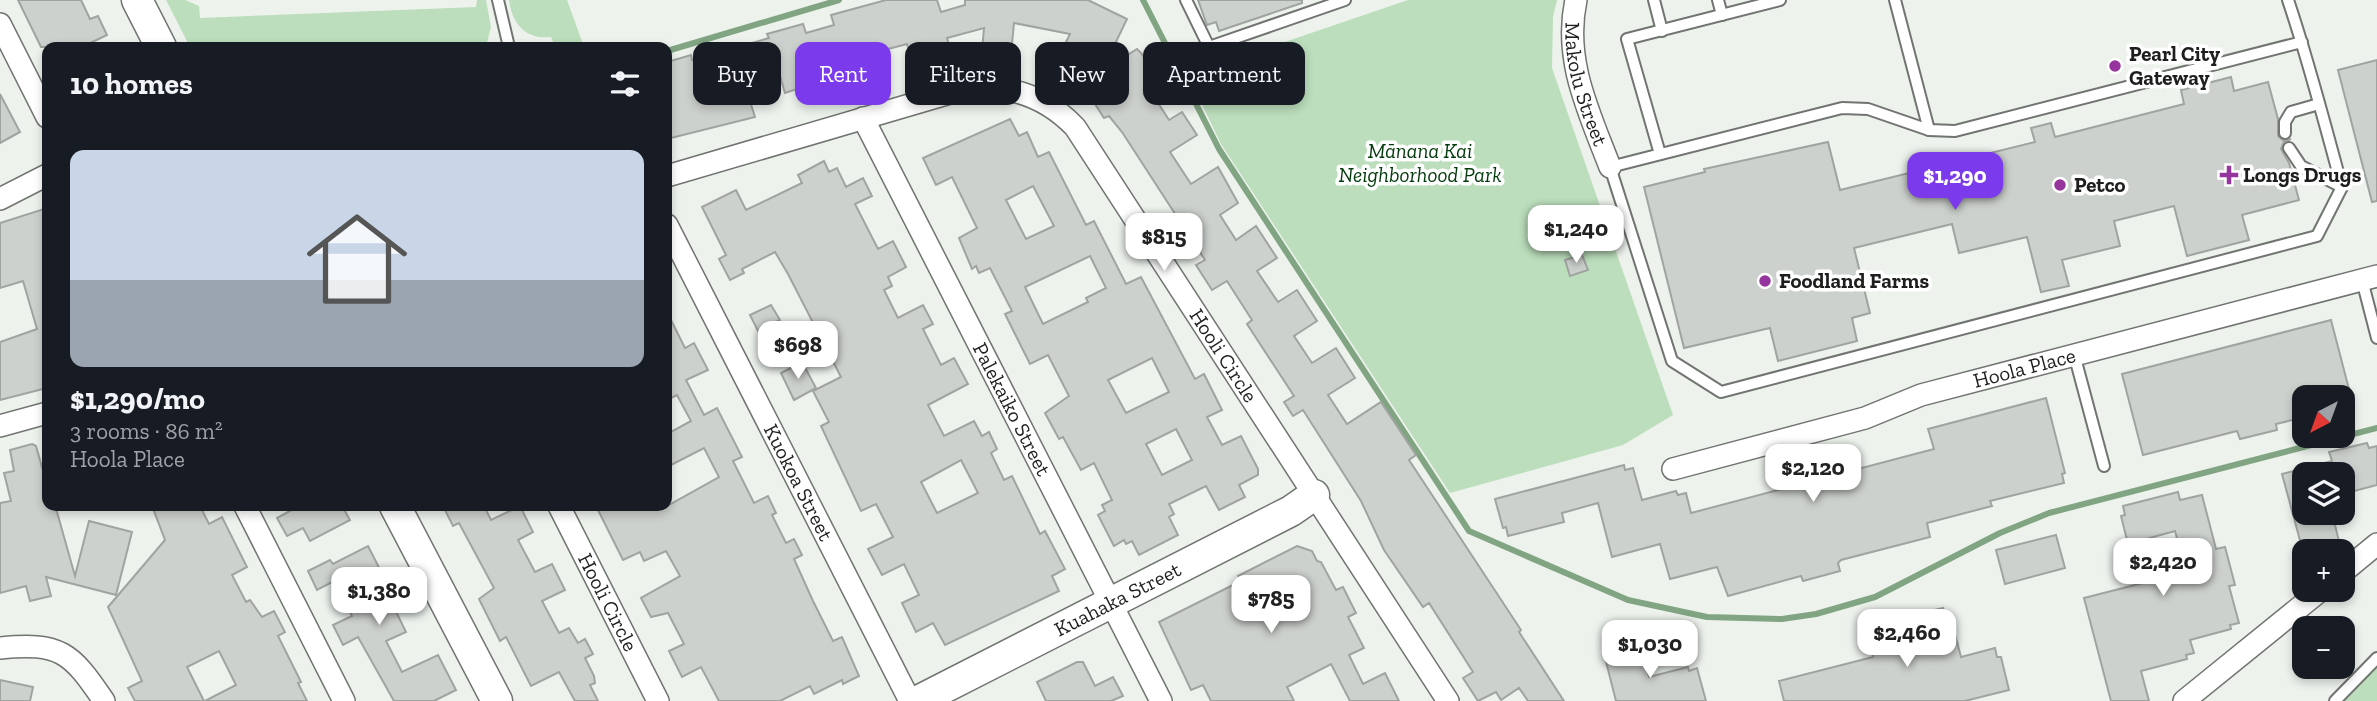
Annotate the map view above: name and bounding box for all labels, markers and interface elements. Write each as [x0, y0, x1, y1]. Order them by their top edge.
street label: Makolu Street [1560, 22, 1614, 150]
place label: Pearl City Gateway [2129, 41, 2220, 90]
chip: Buy [693, 42, 781, 105]
chip: Rent [795, 42, 891, 105]
chip: Filters [905, 42, 1021, 105]
chip: New [1035, 42, 1129, 105]
chip: Apartment [1143, 42, 1305, 105]
marker: Pearl City Gateway [2107, 58, 2123, 74]
icon: filters [606, 65, 644, 103]
text: 10 homes [70, 66, 193, 102]
park label: Mānana Kai Neighborhood Park [1338, 138, 1502, 187]
pin: $1,290 [1898, 152, 2012, 212]
text: $1,290 [1923, 161, 1987, 189]
place label: Longs Drugs [2243, 162, 2362, 187]
marker: Longs Drugs [2221, 167, 2237, 183]
place label: Petco [2074, 172, 2126, 197]
marker: Petco [2052, 177, 2068, 193]
icon: home [294, 196, 420, 322]
pin: $1,240 [1519, 205, 1633, 265]
pin: $815 [1123, 214, 1205, 273]
text: $1,240 [1544, 214, 1608, 242]
text: $815 [1142, 222, 1187, 250]
place label: Foodland Farms [1779, 268, 1929, 293]
marker: Foodland Farms [1757, 273, 1773, 289]
street label: Hooli Circle [1184, 304, 1264, 407]
pin: $698 [757, 322, 839, 381]
text: $698 [774, 330, 822, 358]
street label: Palekaiko Street [968, 338, 1057, 480]
street label: Hoola Place [1970, 342, 2078, 393]
text: $1,290/mo [70, 381, 205, 417]
north arrow [2292, 385, 2356, 448]
map controls [2292, 385, 2355, 679]
text: 3 rooms · 86 m² [70, 417, 223, 445]
street label: Kuokoa Street [759, 420, 839, 545]
pin: $2,120 [1756, 444, 1870, 504]
text: Hoola Place [70, 445, 185, 473]
text: $2,120 [1781, 453, 1845, 481]
button: layers [2292, 462, 2355, 525]
pin: $2,420 [2106, 538, 2220, 598]
button: + [2292, 539, 2355, 602]
text: $2,420 [2129, 547, 2197, 575]
street label: Hooli Circle [573, 549, 644, 655]
street label: Kuahaka Street [1050, 556, 1185, 641]
pin: $1,380 [322, 568, 436, 627]
text: $1,380 [347, 576, 411, 604]
pin: $785 [1230, 576, 1312, 635]
text: $785 [1247, 584, 1295, 612]
pin: $2,460 [1850, 610, 1964, 669]
button: − [2292, 616, 2355, 679]
text: $2,460 [1873, 618, 1941, 646]
pin: $1,030 [1593, 620, 1707, 680]
text: $1,030 [1618, 629, 1682, 657]

